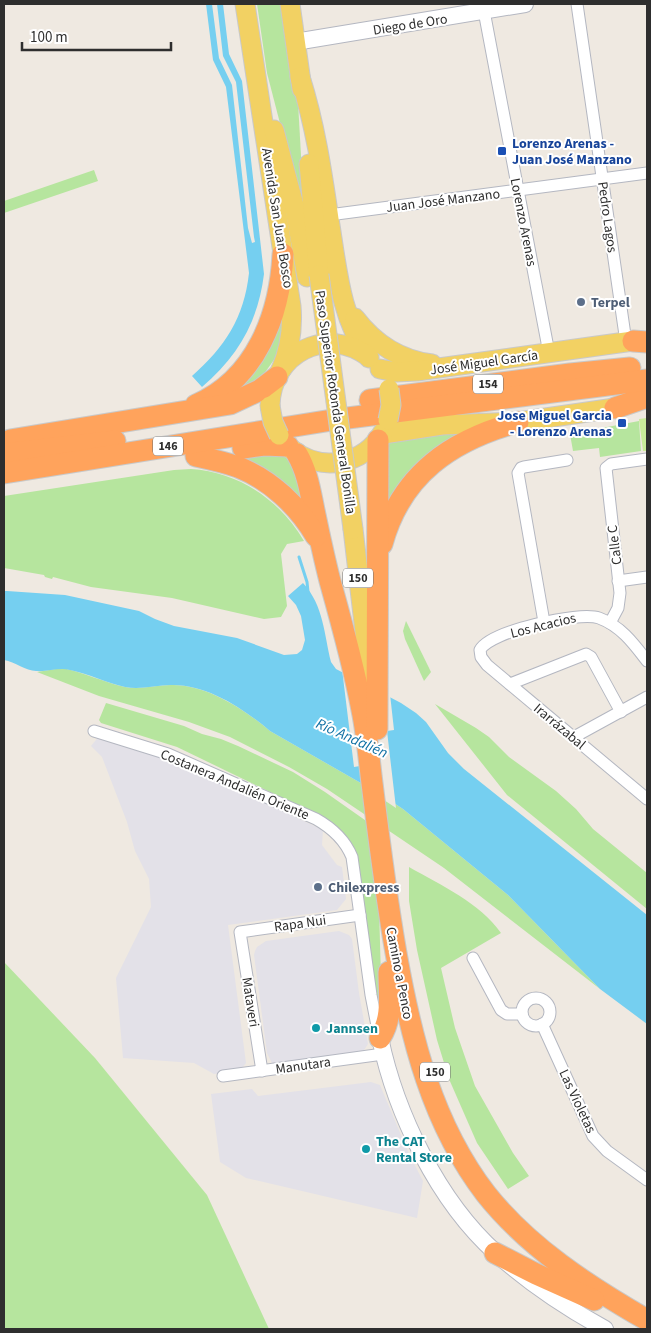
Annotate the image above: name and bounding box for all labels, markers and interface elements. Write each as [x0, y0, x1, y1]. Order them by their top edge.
street label: Diego de Oro [371, 9, 449, 41]
scale bar [22, 20, 171, 52]
text: 100 m [30, 27, 68, 48]
place label: Lorenzo Arenas - Juan José Manzano [512, 134, 632, 170]
marker: Lorenzo Arenas - Juan José Manzano [496, 145, 508, 157]
street label: Avenida San Juan Bosco [256, 147, 298, 290]
street label: Lorenzo Arenas [505, 176, 541, 268]
street label: Pedro Lagos [592, 180, 622, 254]
street label: Juan José Manzano [385, 184, 501, 218]
street label: Paso Superior Rotonda General Bonilla [309, 289, 361, 515]
place label: Terpel [591, 293, 630, 313]
marker: Terpel [575, 296, 587, 308]
street label: José Miguel García [429, 346, 539, 380]
road number: 154 [473, 374, 503, 394]
place label: Jose Miguel Garcia - Lorenzo Arenas [497, 406, 612, 442]
marker: Jose Miguel Garcia - Lorenzo Arenas [616, 417, 628, 429]
road number: 146 [153, 436, 183, 456]
street label: Calle C [603, 524, 627, 566]
road number: 150 [343, 568, 373, 588]
street label: Los Acacios [508, 608, 578, 644]
street label: Irarrázabal [529, 699, 590, 755]
water label: Río Andalién [313, 713, 391, 764]
street label: Costanera Andalién Oriente [157, 744, 312, 825]
place label: Chilexpress [328, 878, 399, 898]
marker: Chilexpress [312, 881, 324, 893]
street label: Rapa Nui [273, 910, 328, 938]
street label: Camino a Penco [380, 925, 418, 1021]
street label: Mataveri [236, 976, 264, 1029]
place label: Jannsen [326, 1019, 378, 1039]
marker: Jannsen [310, 1022, 322, 1034]
street label: Manutara [274, 1052, 332, 1080]
road number: 150 [420, 1062, 450, 1082]
street label: Las Violetas [554, 1066, 601, 1137]
place label: The CAT Rental Store [376, 1132, 452, 1168]
marker: The CAT Rental Store [360, 1143, 372, 1155]

